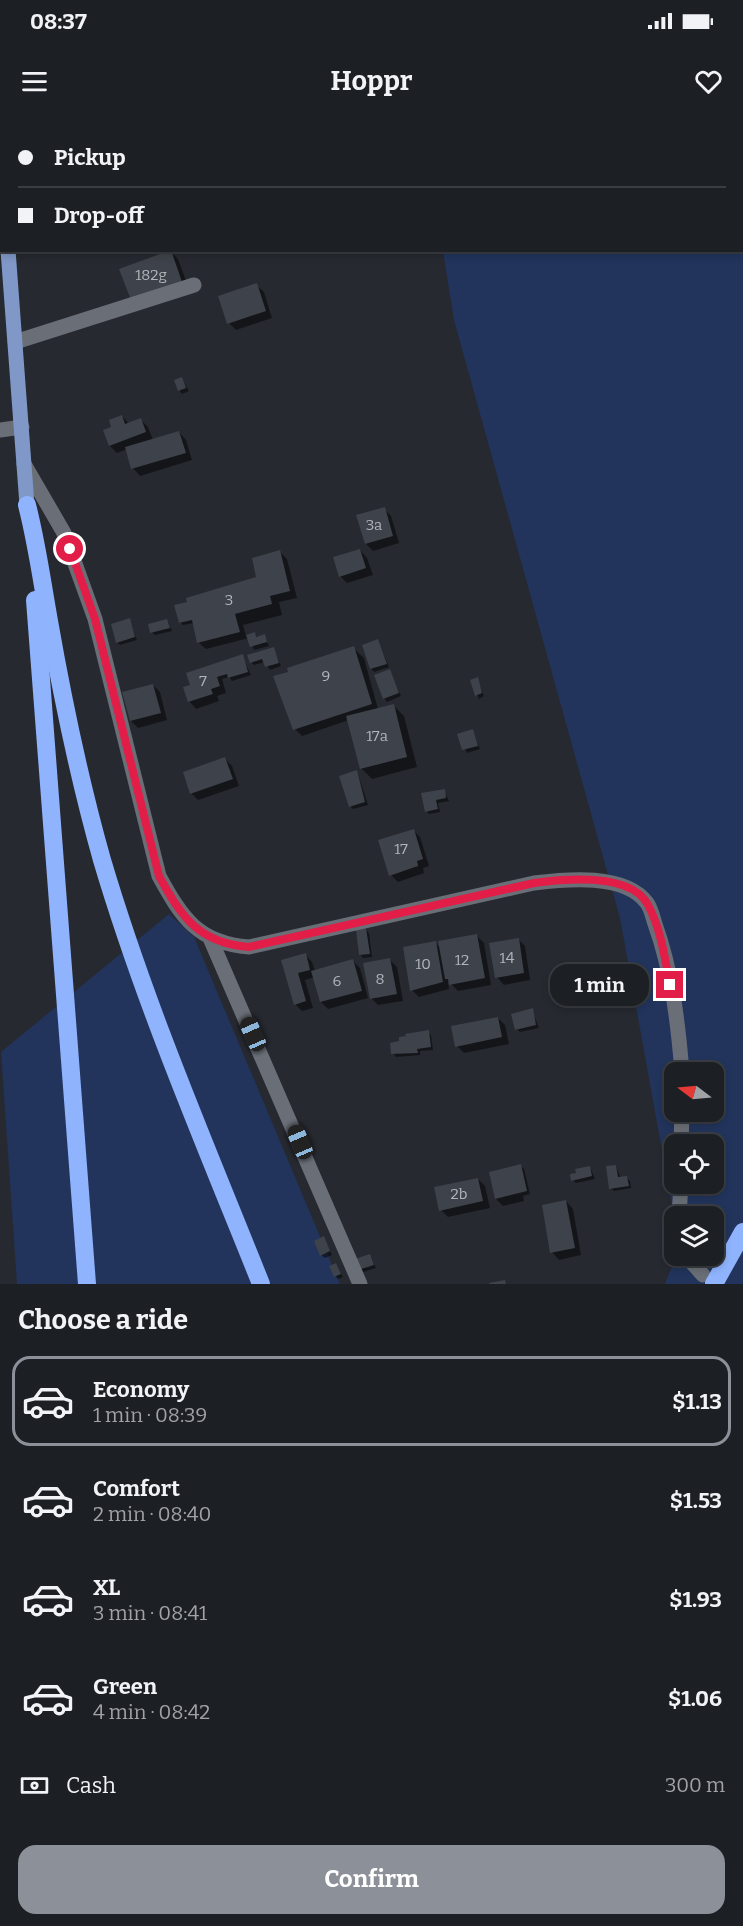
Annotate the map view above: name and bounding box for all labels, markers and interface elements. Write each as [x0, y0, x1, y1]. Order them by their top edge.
text: 08:37 [30, 8, 87, 35]
icon: menu [18, 65, 51, 98]
text: Hoppr [330, 65, 413, 97]
icon: heart [692, 65, 725, 98]
text: Pickup [54, 144, 126, 171]
text: Drop-off [54, 202, 144, 229]
house number: 182g [135, 266, 167, 284]
house number: 3a [366, 516, 382, 534]
route start [56, 535, 83, 562]
house number: 3 [225, 591, 233, 609]
house number: 9 [322, 667, 330, 685]
house number: 7 [199, 672, 207, 690]
house number: 17a [366, 727, 388, 745]
house number: 17 [394, 840, 408, 858]
house number: 14 [500, 949, 515, 967]
house number: 12 [455, 951, 469, 969]
house number: 10 [415, 955, 431, 973]
callout: 1 min [550, 964, 649, 1006]
house number: 8 [375, 970, 385, 988]
route end [656, 971, 683, 998]
house number: 6 [333, 972, 342, 990]
text: 1 min [574, 973, 625, 997]
car [237, 1014, 269, 1054]
north arrow [664, 1062, 724, 1122]
map controls [664, 1062, 724, 1266]
car [285, 1122, 315, 1162]
button: locate [664, 1134, 724, 1194]
house number: 2b [451, 1185, 467, 1203]
button: layers [664, 1206, 724, 1266]
text: Choose a ride [18, 1304, 188, 1336]
icon: car [21, 1374, 75, 1428]
text: Economy [93, 1376, 189, 1403]
text: $1.13 [672, 1388, 722, 1415]
text: 1 min · 08:39 [93, 1403, 207, 1427]
icon: car [21, 1473, 75, 1527]
text: Comfort [93, 1475, 180, 1502]
text: $1.53 [670, 1487, 722, 1514]
text: 2 min · 08:40 [93, 1502, 211, 1526]
icon: car [21, 1572, 75, 1626]
text: XL [93, 1574, 120, 1601]
text: $1.93 [669, 1586, 722, 1613]
text: 3 min · 08:41 [93, 1601, 207, 1625]
icon: car [21, 1671, 75, 1725]
text: Green [93, 1673, 157, 1700]
text: $1.06 [668, 1685, 722, 1712]
text: 4 min · 08:42 [93, 1700, 210, 1724]
icon: cash [18, 1769, 51, 1802]
text: Cash [66, 1772, 116, 1799]
text: 300 m [665, 1773, 725, 1797]
button: Confirm [18, 1845, 725, 1914]

